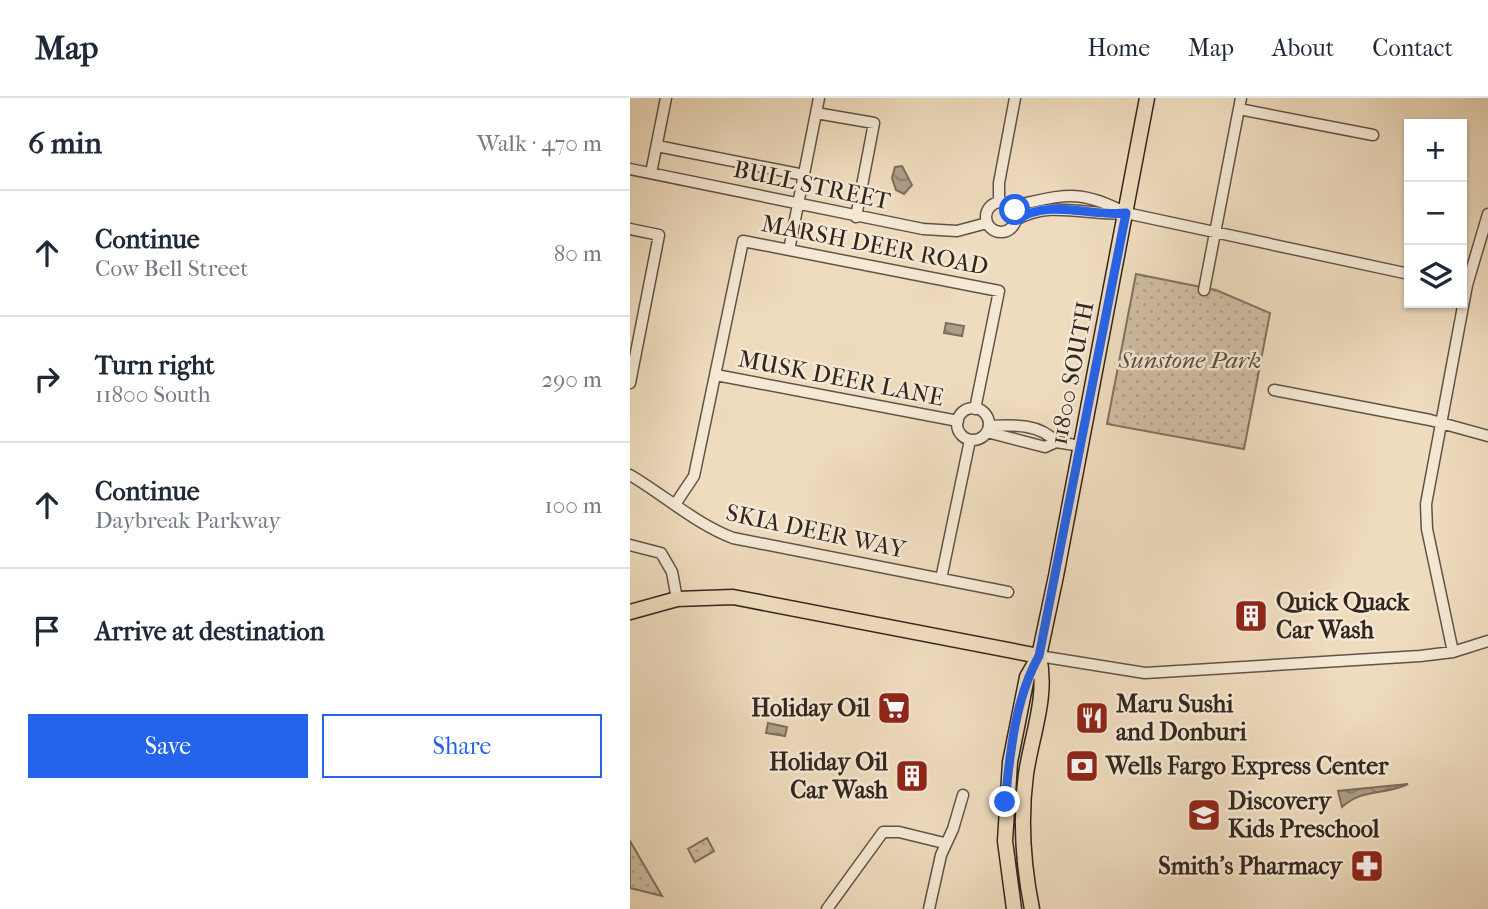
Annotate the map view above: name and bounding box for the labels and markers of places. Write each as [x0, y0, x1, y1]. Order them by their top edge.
place label: Quick Quack Car Wash [1276, 588, 1410, 644]
building icon: Quick Quack Car Wash [1232, 597, 1270, 635]
supermarket icon: Holiday Oil [875, 689, 913, 727]
place label: Maru Sushi and Donburi [1116, 690, 1247, 746]
place label: Holiday Oil [751, 694, 870, 722]
restaurant icon: Maru Sushi and Donburi [1073, 699, 1111, 737]
bank icon: Wells Fargo Express Center [1063, 747, 1101, 785]
place label: Holiday Oil Car Wash [769, 748, 889, 804]
place label: Wells Fargo Express Center [1105, 752, 1389, 780]
building icon: Holiday Oil Car Wash [893, 757, 931, 795]
place label: Discovery Kids Preschool [1228, 787, 1380, 843]
school or university icon: Discovery Kids Preschool [1185, 796, 1223, 834]
pharmacy icon: Smith's Pharmacy [1348, 847, 1386, 885]
place label: Smith's Pharmacy [1158, 852, 1343, 880]

